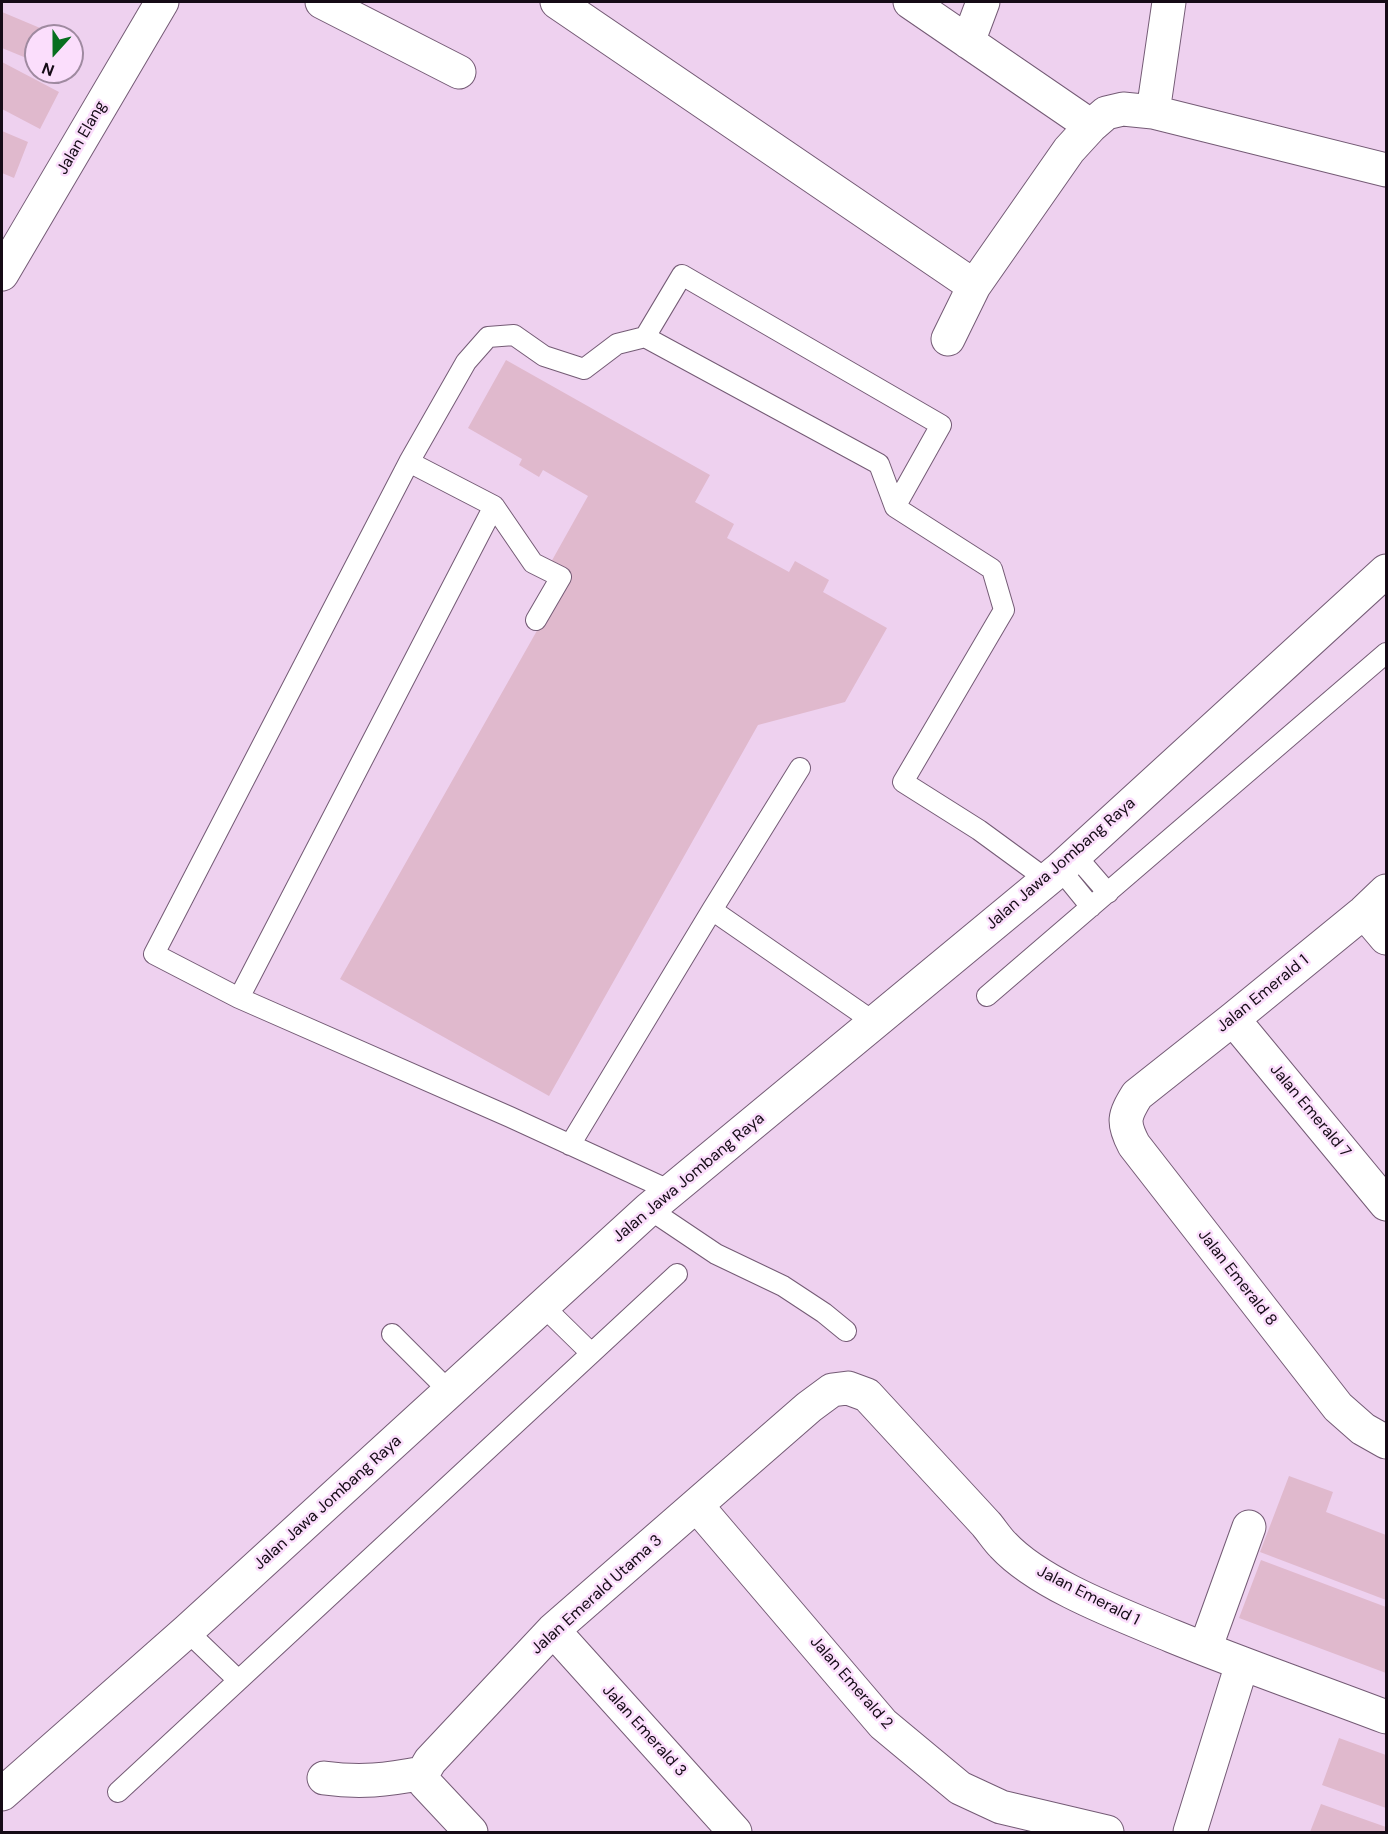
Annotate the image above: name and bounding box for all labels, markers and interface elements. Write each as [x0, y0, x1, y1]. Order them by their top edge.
north arrow [24, 24, 84, 84]
text: N [39, 58, 57, 81]
street label: Jalan Elang [53, 98, 111, 178]
street label: Jalan Jawa Jombang Raya [982, 794, 1140, 934]
street label: Jalan Emerald 1 [1213, 951, 1313, 1037]
street label: Jalan Emerald 7 [1265, 1060, 1355, 1162]
street label: Jalan Jawa Jombang Raya [609, 1109, 769, 1247]
street label: Jalan Emerald 8 [1193, 1226, 1281, 1330]
street label: Jalan Jawa Jombang Raya [250, 1432, 406, 1574]
street label: Jalan Emerald Utama 3 [528, 1531, 666, 1659]
street label: Jalan Emerald 1 [1034, 1562, 1142, 1630]
street label: Jalan Emerald 2 [806, 1633, 896, 1733]
street label: Jalan Emerald 3 [598, 1681, 690, 1781]

